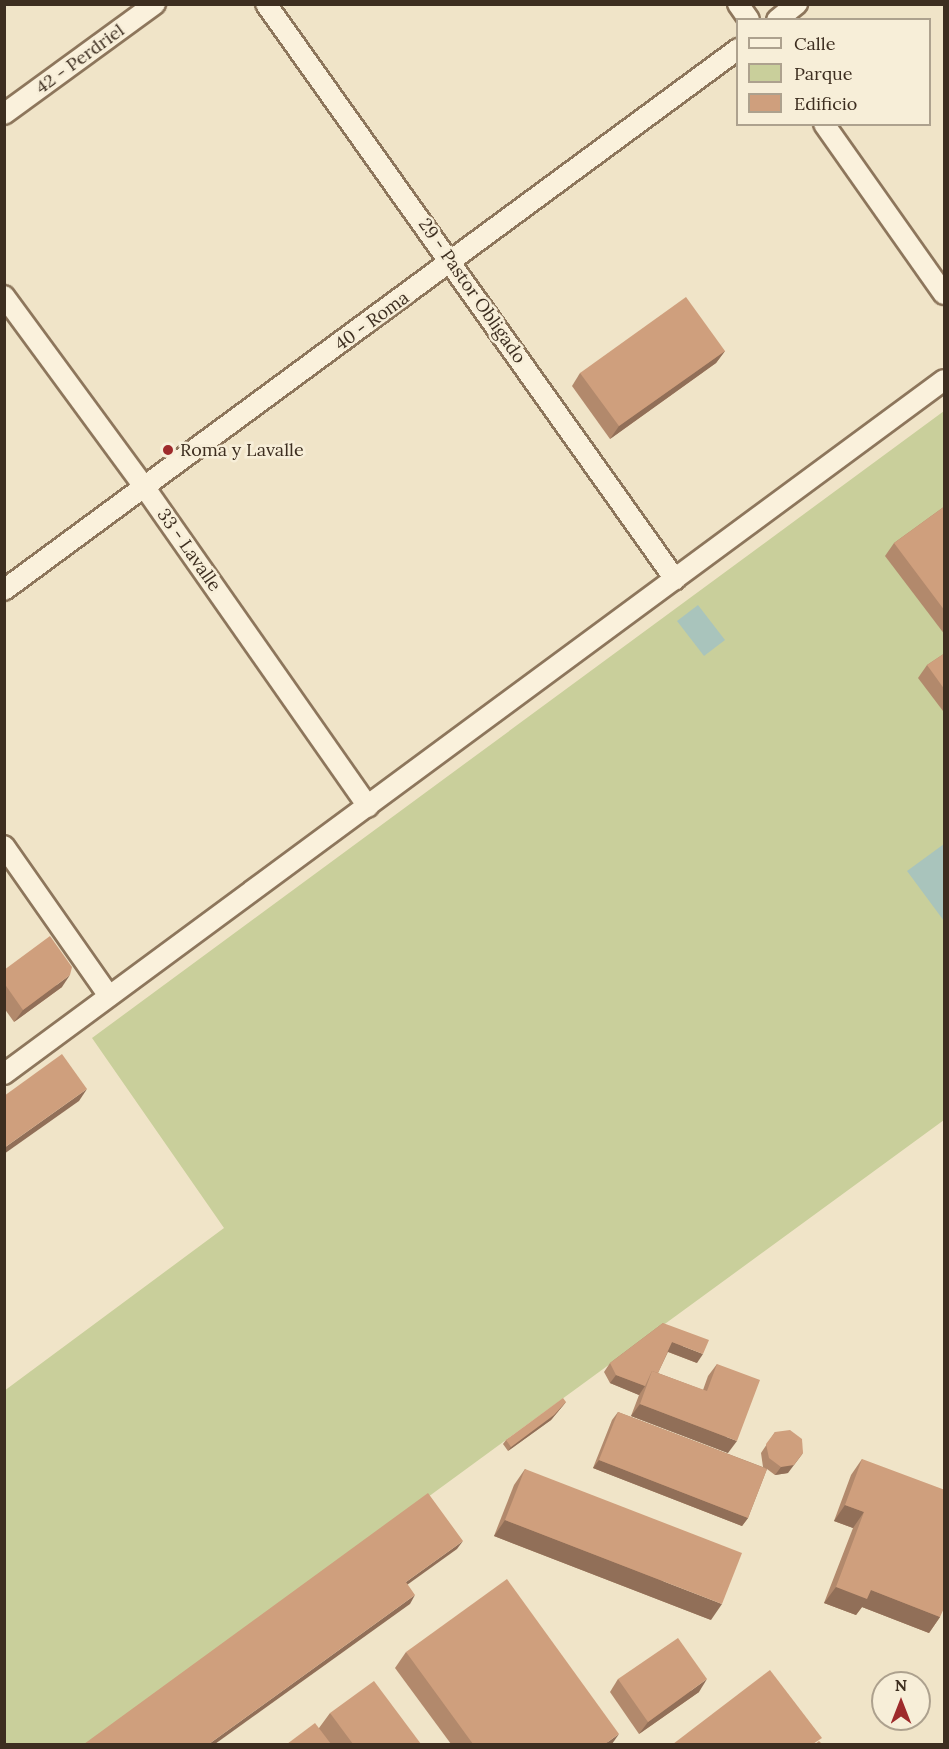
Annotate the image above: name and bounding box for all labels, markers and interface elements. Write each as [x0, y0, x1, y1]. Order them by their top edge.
legend [736, 18, 931, 126]
street label: 42 - Perdriel [32, 20, 128, 98]
text: Calle [794, 32, 835, 55]
text: Parque [794, 62, 853, 85]
text: Edificio [794, 92, 857, 115]
street label: 29 - Pastor Obligado [414, 214, 530, 368]
street label: 40 - Roma [331, 287, 413, 355]
place label: Roma y Lavalle [180, 439, 304, 461]
marker: Roma y Lavalle [161, 443, 175, 457]
street label: 33 - Lavalle [153, 505, 225, 595]
north arrow [871, 1671, 931, 1731]
text: N [895, 1675, 907, 1695]

